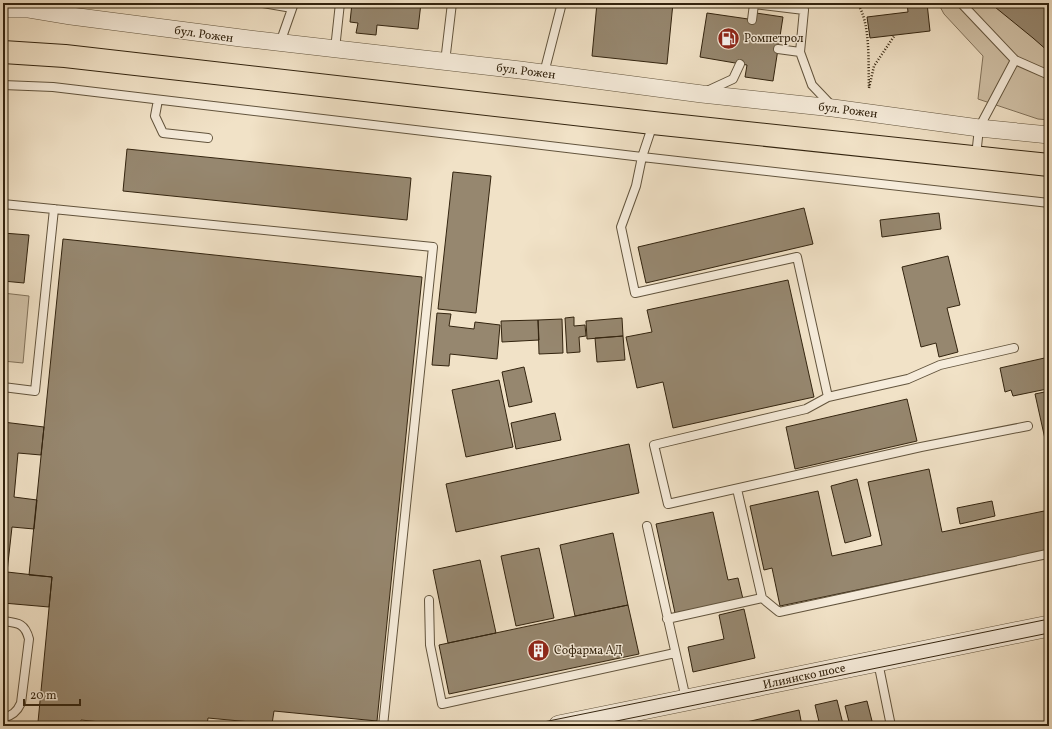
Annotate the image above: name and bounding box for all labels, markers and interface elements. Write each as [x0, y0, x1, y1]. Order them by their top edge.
street label: бул. Рожен [173, 23, 234, 47]
fuel station icon: Ромпетрол [716, 25, 742, 51]
place label: Ромпетрол [744, 31, 804, 47]
street label: бул. Рожен [495, 60, 556, 84]
street label: бул. Рожен [817, 99, 878, 123]
building icon: Софарма АД [526, 637, 552, 663]
place label: Софарма АД [554, 643, 623, 659]
street label: Илиянско шосе [761, 660, 847, 694]
scale bar [24, 681, 80, 707]
text: 20 m [30, 688, 57, 704]

